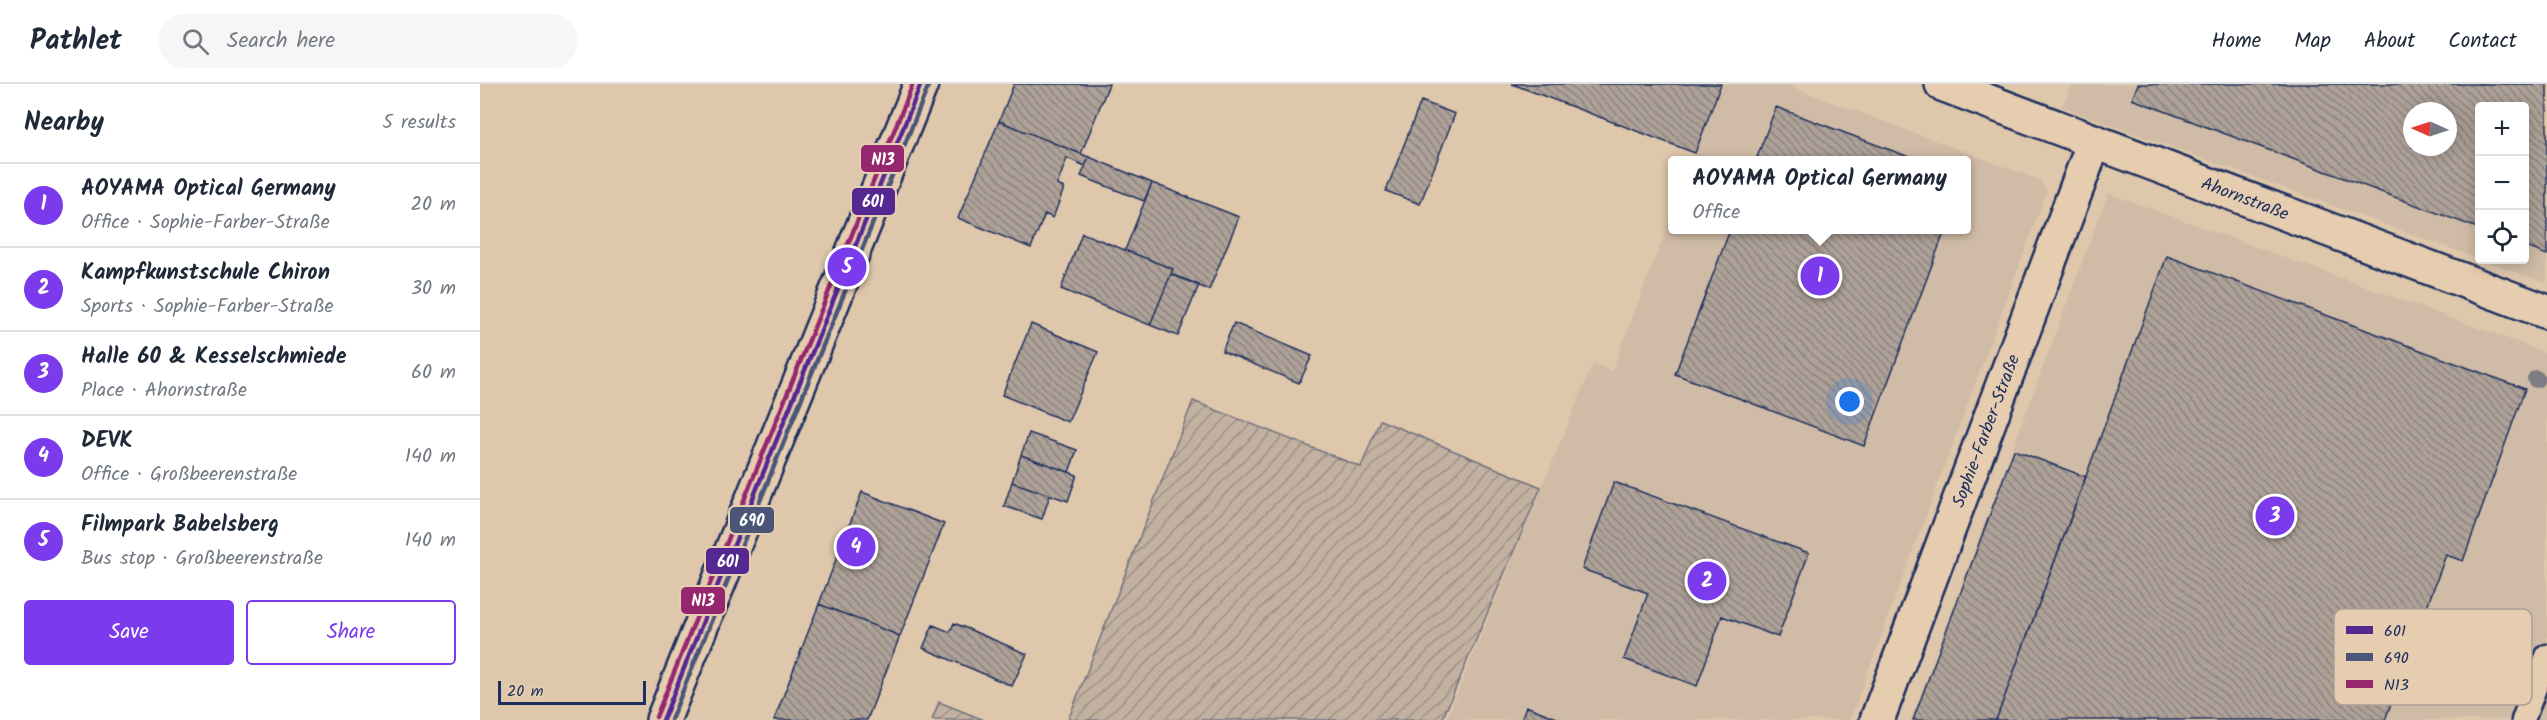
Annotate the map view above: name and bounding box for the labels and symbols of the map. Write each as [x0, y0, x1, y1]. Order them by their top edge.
north arrow [2403, 102, 2457, 156]
line badge: N13 [860, 144, 905, 173]
text: N13 [871, 148, 895, 173]
street label: Ahornstraße [2196, 170, 2293, 229]
line badge: 601 [851, 187, 896, 216]
text: 601 [862, 190, 884, 215]
pin: 5 [828, 244, 866, 290]
pin: 1 [1800, 254, 1840, 298]
street label: Sophie-Farber-Straße [1945, 350, 2029, 512]
your location [1835, 387, 1864, 416]
pin: 3 [2256, 494, 2294, 538]
line badge: 690 [729, 506, 775, 534]
text: 690 [740, 509, 765, 534]
pin: 4 [836, 524, 875, 570]
line badge: 601 [705, 547, 750, 575]
text: 601 [717, 550, 739, 575]
pin: 2 [1688, 558, 1726, 604]
line badge: N13 [680, 586, 726, 615]
text: N13 [691, 589, 715, 614]
legend [2334, 609, 2532, 705]
text: 601 [2384, 619, 2406, 644]
text: 690 [2384, 646, 2409, 671]
text: N13 [2384, 673, 2409, 698]
scale bar [498, 678, 646, 706]

